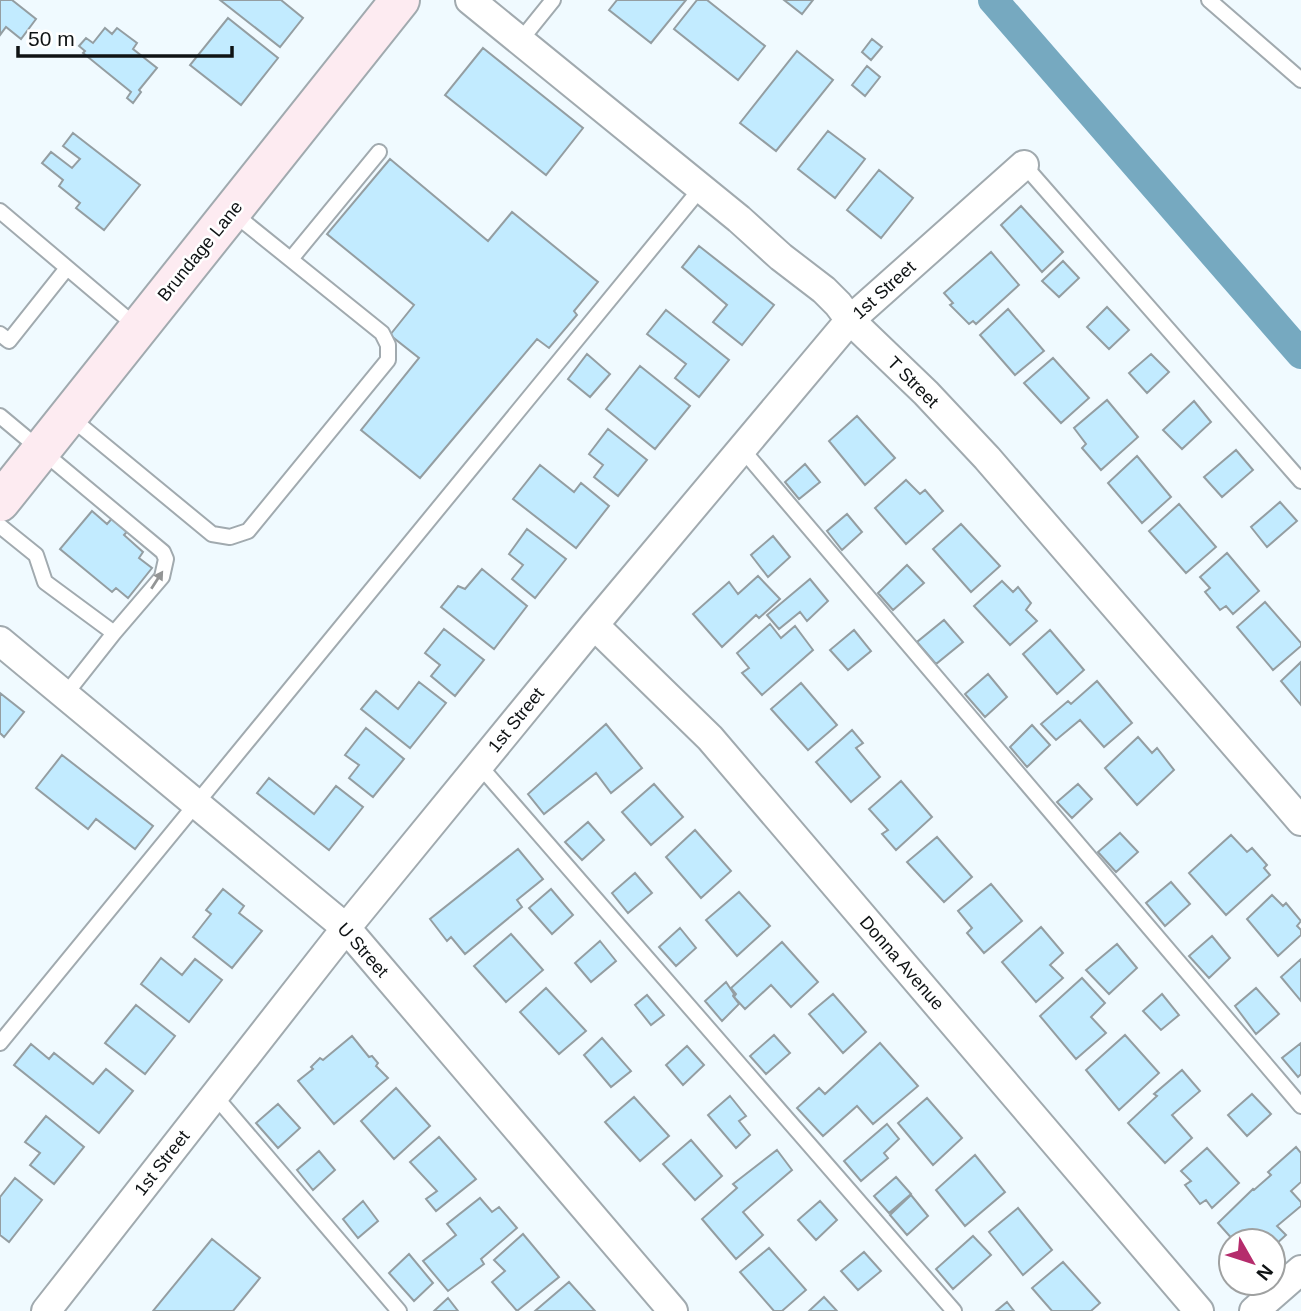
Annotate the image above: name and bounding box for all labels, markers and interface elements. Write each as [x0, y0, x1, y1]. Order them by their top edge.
scale bar [18, 14, 231, 58]
text: 50 m [28, 27, 75, 50]
street label: Brundage Lane [153, 197, 247, 305]
street label: 1st Street [849, 257, 919, 323]
street label: T Street [883, 352, 943, 412]
one-way arrow [150, 570, 163, 590]
street label: 1st Street [484, 684, 548, 756]
street label: Donna Avenue [856, 912, 948, 1014]
street label: U Street [333, 919, 393, 981]
street label: 1st Street [130, 1126, 194, 1200]
north arrow [1217, 1227, 1287, 1297]
text: N [1252, 1260, 1277, 1284]

